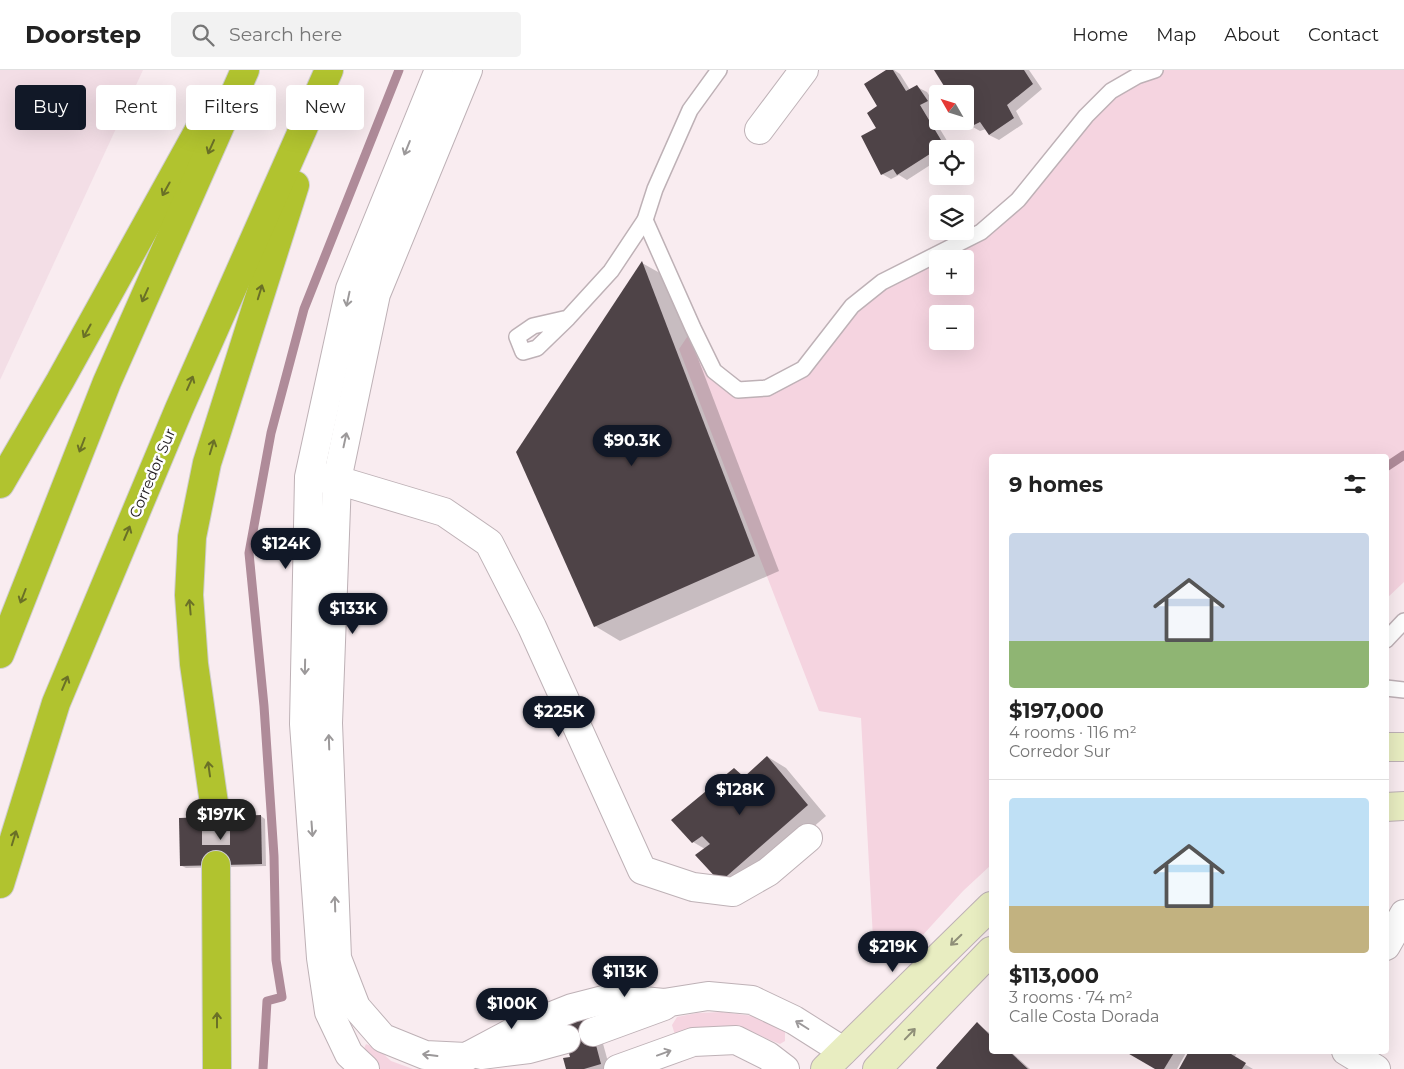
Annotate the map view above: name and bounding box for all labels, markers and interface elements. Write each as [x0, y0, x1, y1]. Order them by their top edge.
search box [171, 12, 521, 57]
text: Doorstep [25, 20, 141, 49]
icon: search [189, 21, 217, 49]
text: Search here [229, 23, 342, 46]
text: Home [1072, 24, 1128, 46]
text: Map [1156, 24, 1196, 46]
text: About [1224, 24, 1280, 46]
text: Contact [1308, 24, 1379, 46]
chip: Buy [15, 85, 86, 130]
chip: Rent [96, 85, 176, 130]
chip: Filters [186, 85, 276, 130]
chip: New [286, 85, 364, 130]
north arrow [929, 85, 974, 130]
map controls [929, 85, 974, 350]
one-way arrow [206, 139, 216, 154]
one-way arrow [402, 140, 412, 155]
button: locate [929, 140, 974, 185]
one-way arrow [161, 182, 171, 197]
button: layers [929, 195, 974, 240]
button: + [929, 250, 974, 295]
one-way arrow [256, 284, 266, 300]
one-way arrow [140, 287, 150, 302]
one-way arrow [343, 290, 352, 306]
button: − [929, 305, 974, 350]
one-way arrow [82, 324, 92, 339]
one-way arrow [186, 376, 196, 391]
pin: $90.3K [591, 424, 673, 467]
street label: Corredor Sur [125, 425, 179, 521]
text: $90.3K [604, 431, 660, 450]
one-way arrow [341, 433, 351, 449]
one-way arrow [77, 437, 86, 452]
one-way arrow [207, 440, 217, 456]
icon: filters [1341, 470, 1369, 498]
text: 9 homes [1009, 472, 1103, 497]
one-way arrow [123, 526, 133, 541]
pin: $124K [251, 528, 321, 570]
text: $124K [262, 534, 310, 553]
icon: home [1144, 565, 1234, 655]
one-way arrow [17, 588, 27, 603]
pin: $133K [318, 592, 388, 635]
text: $133K [329, 599, 377, 618]
one-way arrow [185, 600, 194, 616]
one-way arrow [300, 658, 310, 675]
one-way arrow [60, 676, 70, 691]
pin: $225K [524, 696, 594, 738]
text: $197,000 [1009, 698, 1104, 723]
text: $225K [534, 702, 584, 721]
text: 4 rooms · 116 m² [1009, 723, 1137, 742]
one-way arrow [325, 734, 334, 750]
text: Corredor Sur [1009, 742, 1111, 761]
one-way arrow [204, 761, 214, 777]
pin: $128K [705, 774, 775, 816]
text: $128K [716, 780, 764, 799]
pin: $197K [186, 798, 256, 841]
text: $197K [197, 805, 245, 824]
one-way arrow [307, 821, 316, 837]
one-way arrow [10, 830, 20, 846]
icon: home [1144, 831, 1234, 921]
one-way arrow [331, 896, 340, 912]
pin: $219K [858, 930, 928, 973]
one-way arrow [951, 934, 963, 946]
text: $219K [869, 937, 917, 956]
pin: $113K [590, 956, 660, 998]
text: $113K [603, 962, 647, 981]
text: $113,000 [1009, 963, 1099, 988]
pin: $100K [477, 988, 547, 1030]
text: 3 rooms · 74 m² [1009, 988, 1133, 1007]
text: $100K [487, 994, 537, 1013]
text: Calle Costa Dorada [1009, 1007, 1160, 1026]
one-way arrow [212, 1013, 222, 1029]
one-way arrow [795, 1019, 809, 1029]
one-way arrow [904, 1028, 917, 1040]
one-way arrow [656, 1047, 672, 1057]
one-way arrow [422, 1050, 438, 1060]

